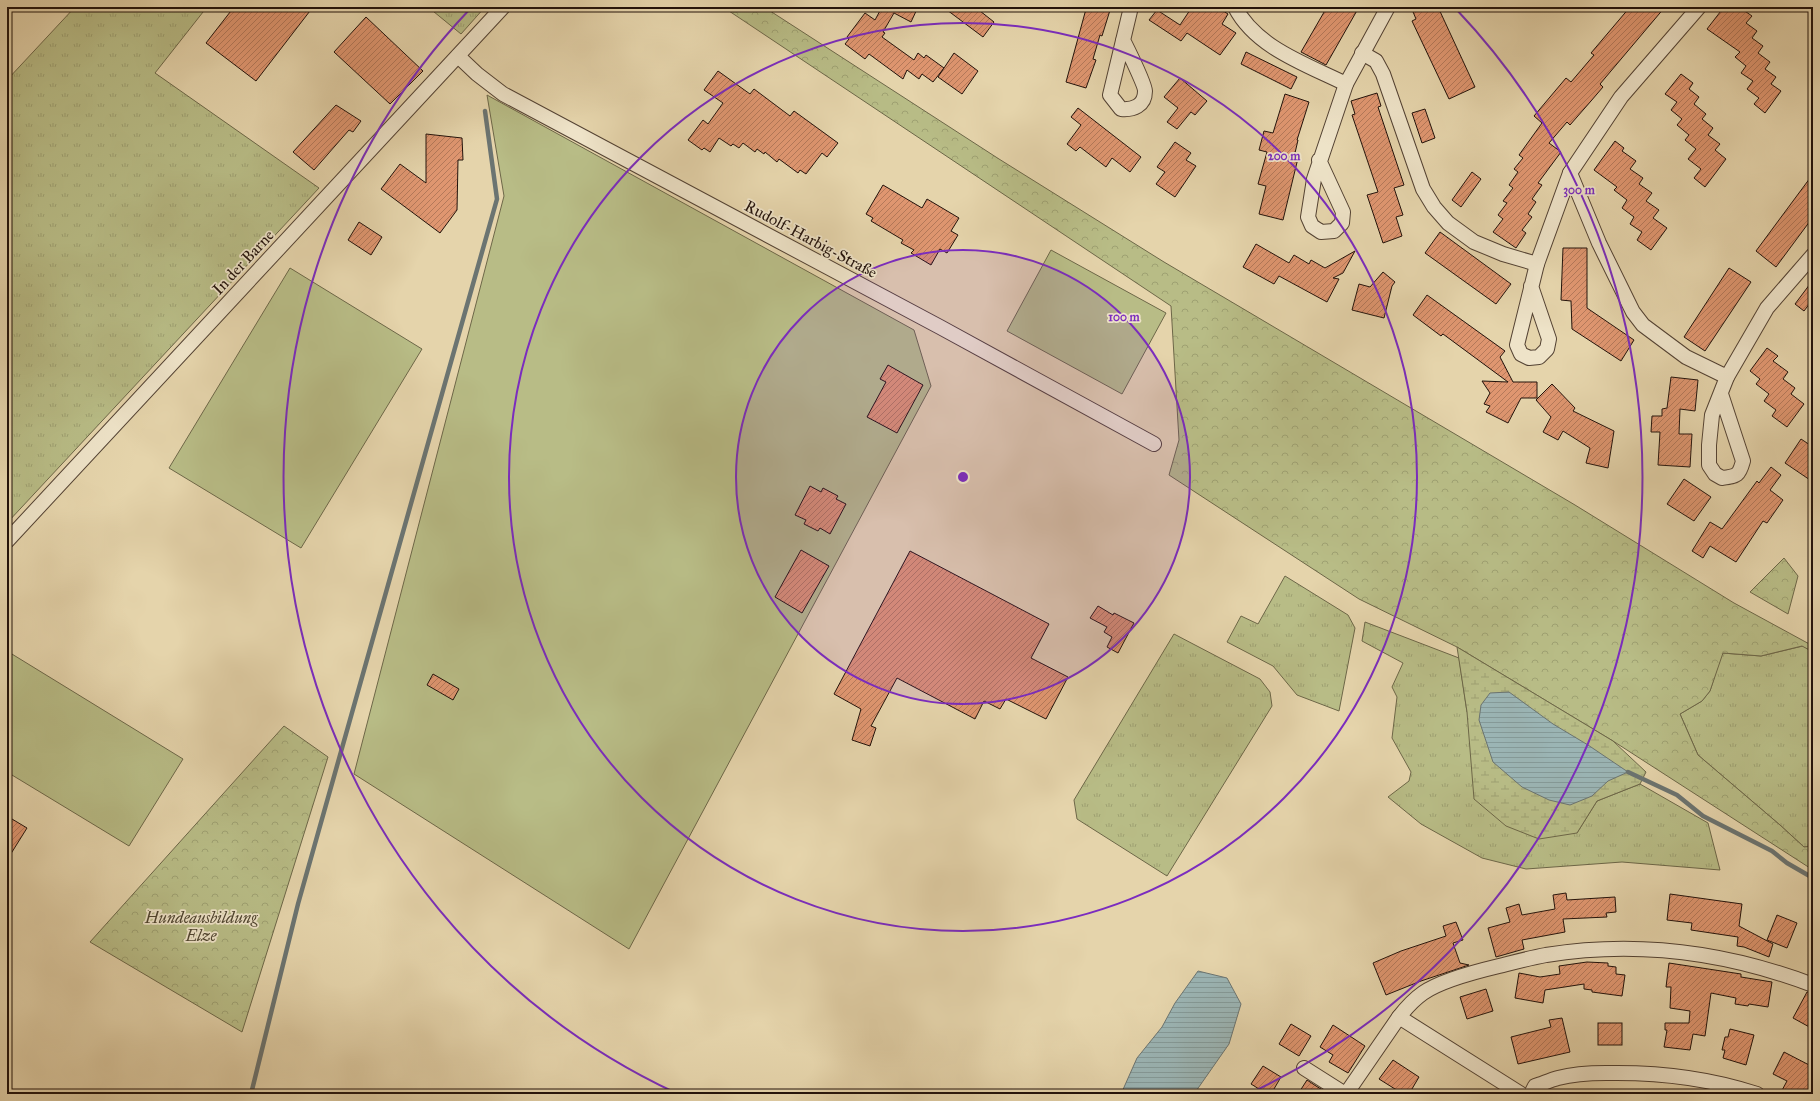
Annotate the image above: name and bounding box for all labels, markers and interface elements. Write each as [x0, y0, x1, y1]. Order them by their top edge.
text: 200 m [1268, 149, 1301, 163]
text: 300 m [1563, 183, 1596, 198]
street label: Rudolf-Harbig-Straße [741, 196, 881, 283]
street label: In der Barne [208, 225, 278, 298]
text: 100 m [1108, 310, 1141, 324]
centre of rings [956, 470, 970, 484]
park label: Hundeausbildung Elze [144, 908, 258, 945]

